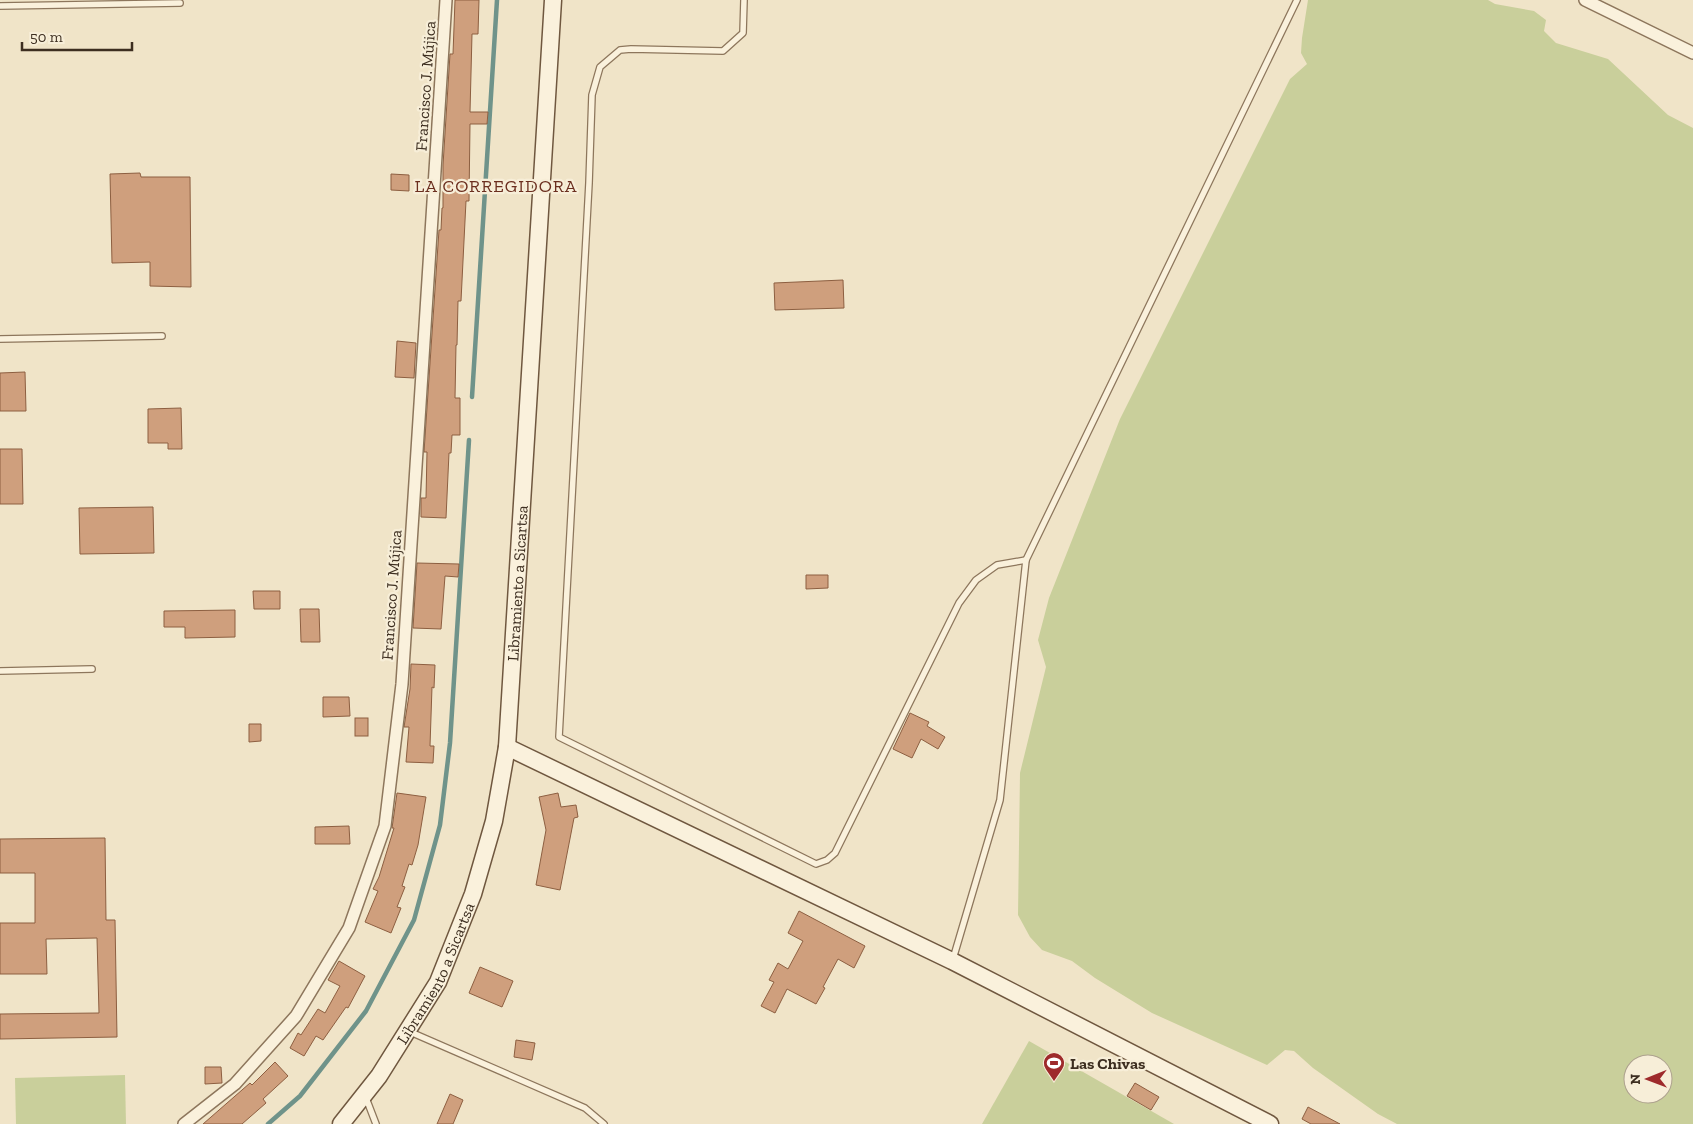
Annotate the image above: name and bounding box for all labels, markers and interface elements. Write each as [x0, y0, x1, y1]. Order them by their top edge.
scale bar [22, 20, 132, 52]
street label: Francisco J. Mújica [411, 20, 440, 152]
text: 50 m [30, 28, 63, 46]
district label: LA CORREGIDORA [415, 175, 577, 197]
street label: Libramiento a Sicartsa [503, 505, 532, 662]
street label: Francisco J. Mújica [377, 529, 406, 661]
street label: Libramiento a Sicartsa [393, 900, 479, 1048]
sports icon: Las Chivas [1042, 1051, 1066, 1082]
place label: Las Chivas [1070, 1054, 1145, 1073]
north arrow [1623, 1054, 1673, 1104]
text: N [1627, 1073, 1644, 1085]

